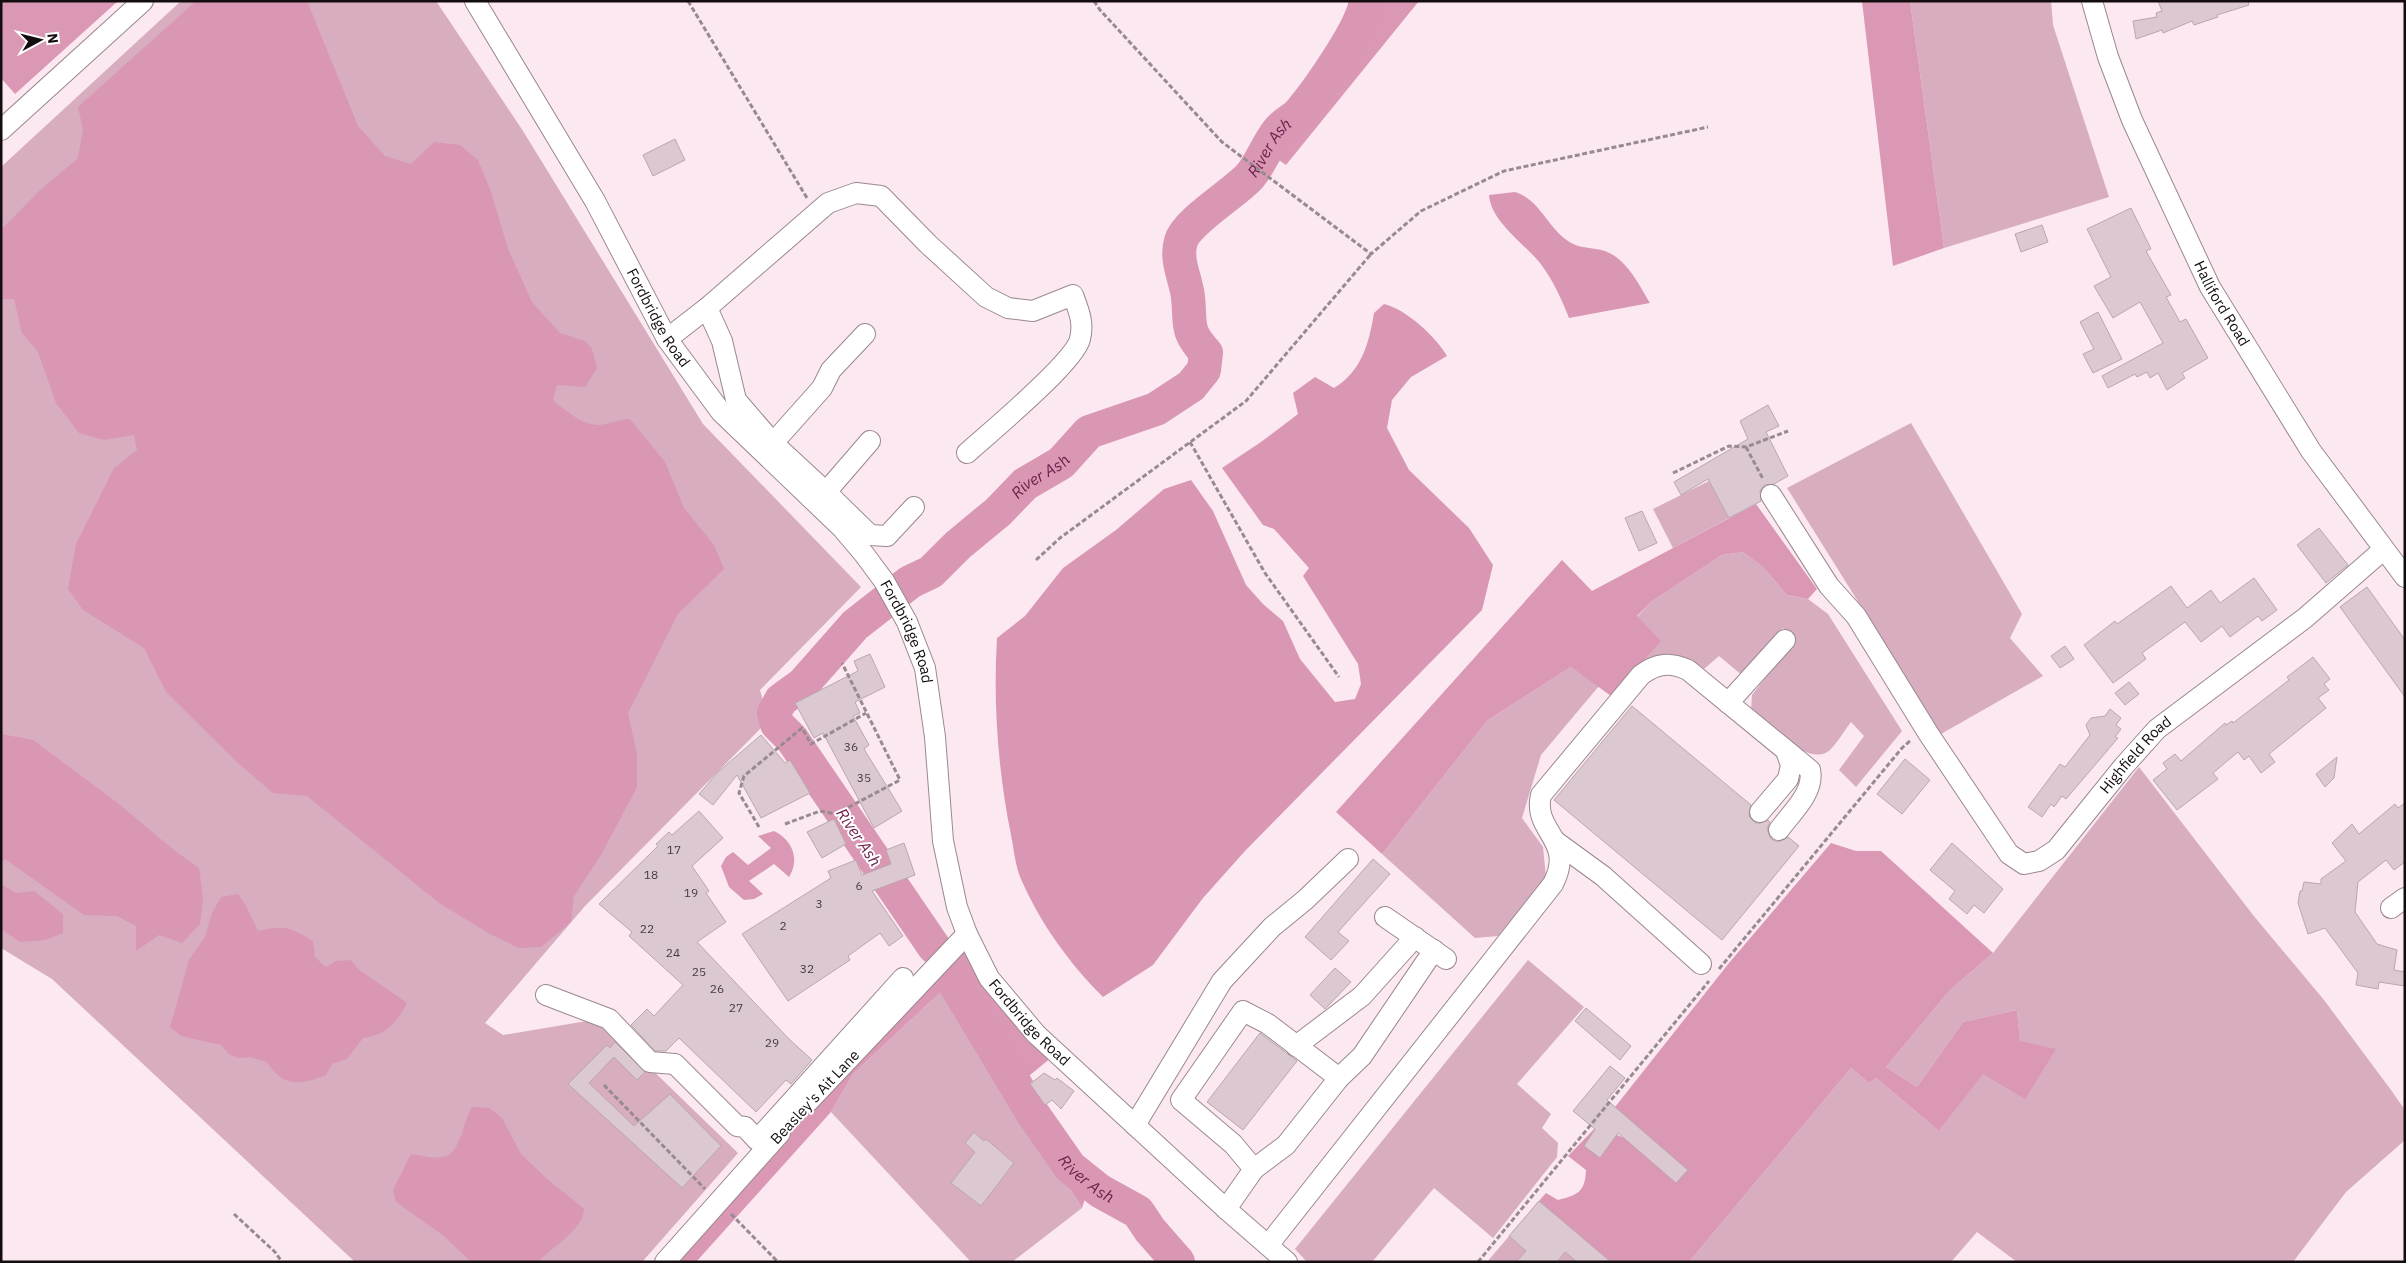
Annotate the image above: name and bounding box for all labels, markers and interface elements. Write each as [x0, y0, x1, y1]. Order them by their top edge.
north arrow [15, 15, 65, 65]
text: N [43, 32, 62, 45]
water label: River Ash [1243, 113, 1295, 181]
street label: Halliford Road [2190, 257, 2254, 350]
street label: Fordbridge Road [623, 265, 695, 371]
water label: River Ash [1007, 450, 1074, 503]
street label: Fordbridge Road [876, 576, 937, 684]
street label: Highfield Road [2095, 712, 2175, 797]
house number: 36 [844, 739, 858, 754]
house number: 35 [857, 770, 871, 785]
water label: River Ash [832, 804, 886, 870]
house number: 17 [667, 842, 681, 857]
house number: 18 [644, 867, 658, 882]
house number: 6 [855, 878, 863, 893]
house number: 19 [684, 885, 698, 900]
house number: 3 [815, 896, 823, 911]
house number: 2 [779, 918, 787, 933]
house number: 22 [640, 921, 654, 936]
house number: 24 [666, 945, 680, 960]
house number: 32 [800, 961, 814, 976]
house number: 25 [692, 964, 706, 979]
street label: Fordbridge Road [985, 975, 1074, 1070]
house number: 26 [710, 981, 724, 996]
house number: 27 [729, 1000, 743, 1015]
house number: 29 [765, 1035, 779, 1050]
street label: Beasley's Ait Lane [766, 1045, 863, 1148]
water label: River Ash [1054, 1151, 1118, 1207]

